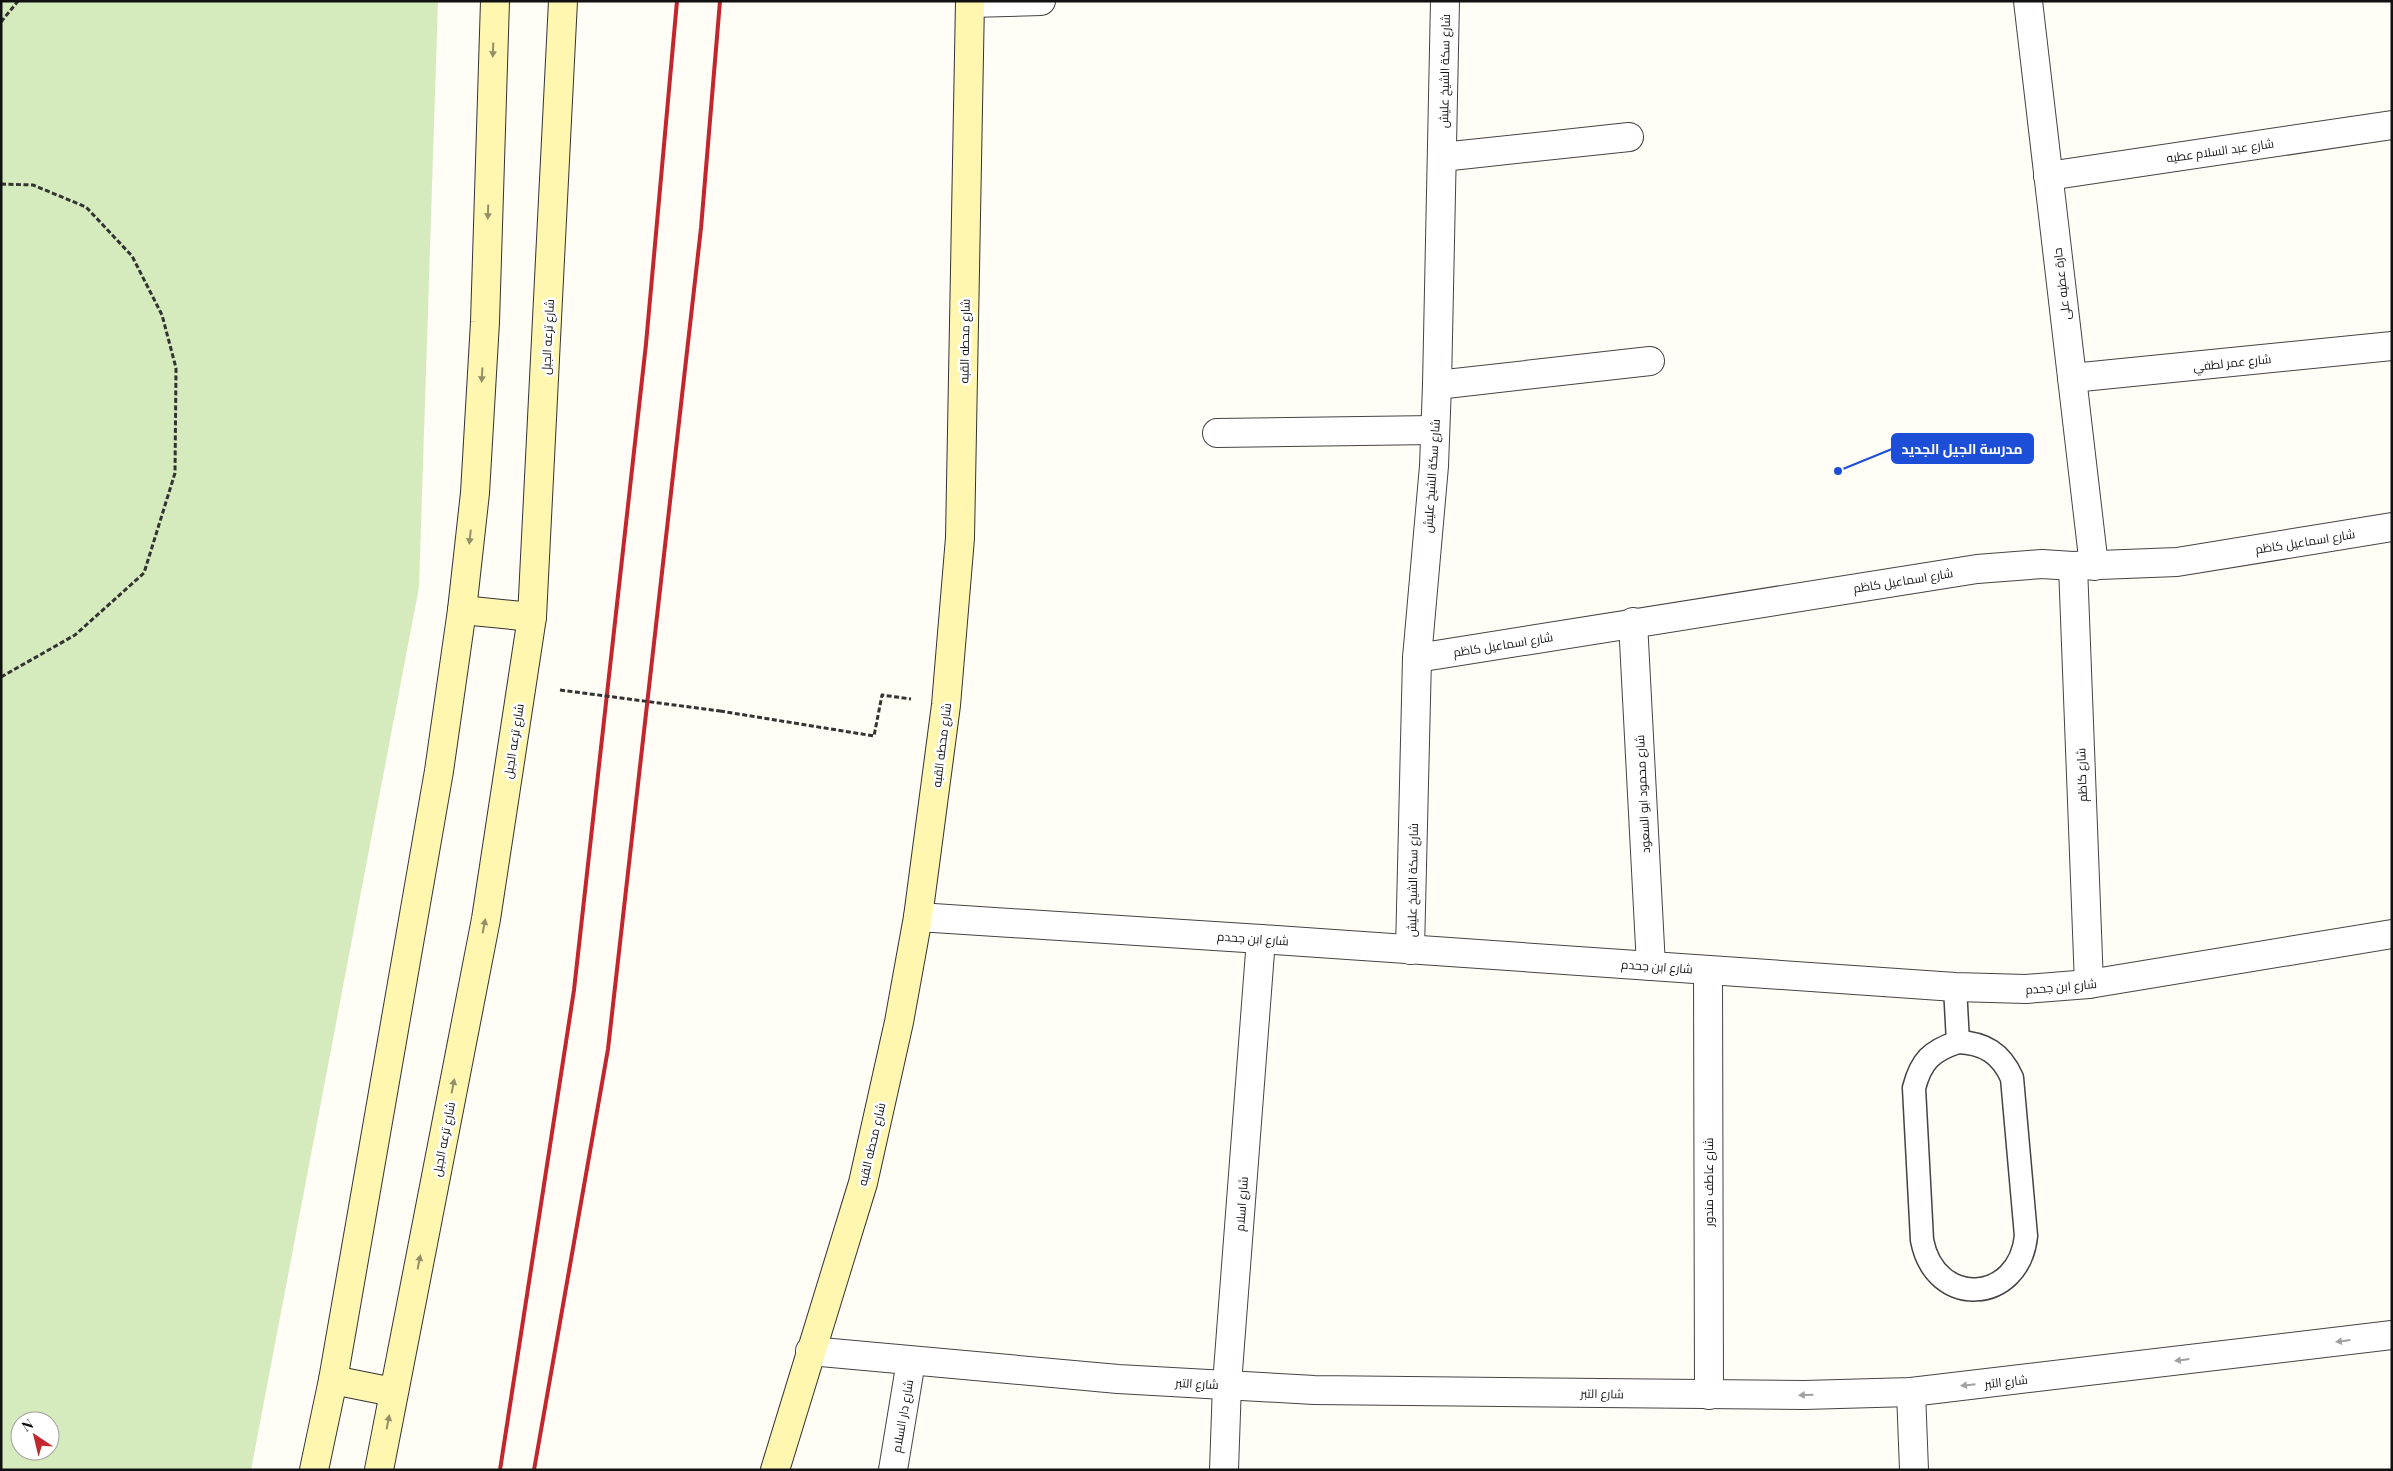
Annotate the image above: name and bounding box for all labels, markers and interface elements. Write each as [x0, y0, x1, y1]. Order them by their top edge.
street label: شارع سكة الشيخ عليش [1435, 14, 1454, 128]
one-way arrow [489, 42, 497, 58]
street label: شارع عبد السلام عطيه [2165, 135, 2275, 166]
one-way arrow [484, 205, 492, 221]
street label: حارة عطيه على [2049, 247, 2073, 321]
street label: شارع محطه القبه [955, 298, 974, 384]
street label: شارع ترعه الجبل [537, 299, 558, 375]
street label: شارع عمر لطفي [2192, 350, 2272, 377]
one-way arrow [478, 367, 486, 383]
street label: شارع سكة الشيخ عليش [1419, 418, 1444, 534]
callout: مدرسة الجيل الجديد [1892, 434, 2033, 463]
text: مدرسة الجيل الجديد [1901, 439, 2023, 458]
street label: شارع اسماعيل كاظم [2254, 525, 2356, 558]
one-way arrow [466, 529, 474, 545]
street label: شارع اسماعيل كاظم [1852, 564, 1954, 597]
street label: شارع اسماعيل كاظم [1452, 628, 1554, 661]
street label: شارع ترعه الجبل [499, 702, 528, 780]
street label: شارع محطه القبه [928, 702, 955, 788]
street label: شارع محمود ابو السعود [1631, 734, 1654, 854]
street label: شارع كاظم [2072, 748, 2091, 802]
street label: شارع سكة الشيخ عليش [1403, 823, 1422, 937]
one-way arrow [481, 918, 489, 934]
street label: شارع ابن جحدم [1217, 928, 1289, 949]
street label: شارع ابن جحدم [1621, 956, 1693, 977]
street label: شارع ابن جحدم [2025, 975, 2098, 998]
one-way arrow [449, 1078, 457, 1093]
street label: شارع ترعه الجبل [428, 1100, 459, 1178]
street label: شارع محطه القبه [854, 1101, 889, 1187]
street label: شارع عاطف مندور [1700, 1138, 1717, 1227]
street label: شارع اسلام [1231, 1176, 1252, 1232]
one-way arrow [415, 1254, 423, 1270]
one-way arrow [2335, 1337, 2351, 1345]
one-way arrow [2174, 1356, 2190, 1364]
street label: شارع التبر [1983, 1371, 2029, 1392]
street label: شارع التبر [1174, 1374, 1219, 1393]
street label: شارع دار السلام [888, 1378, 917, 1454]
one-way arrow [1960, 1381, 1976, 1389]
street label: شارع التبر [1579, 1385, 1624, 1402]
one-way arrow [1798, 1391, 1814, 1399]
north arrow [10, 1411, 60, 1461]
one-way arrow [384, 1413, 392, 1429]
text: N [18, 1414, 37, 1436]

